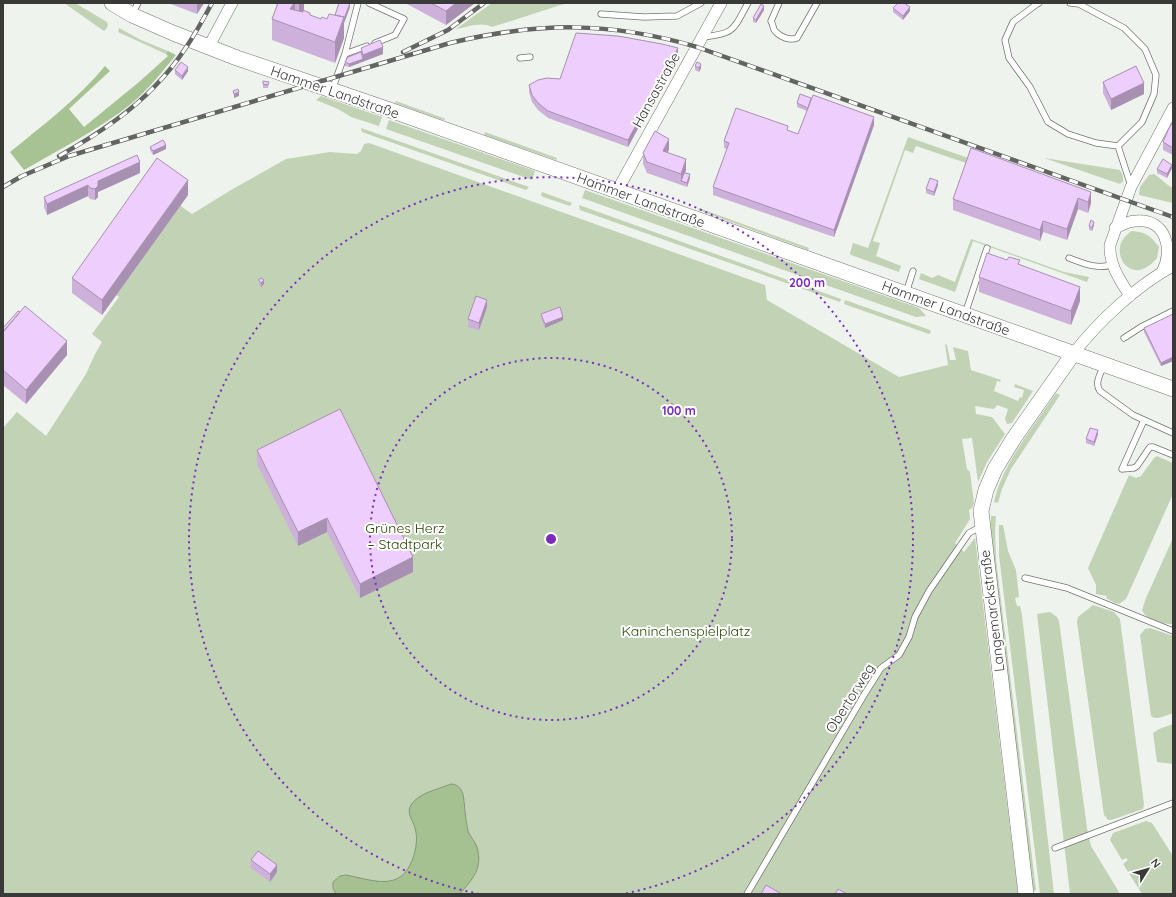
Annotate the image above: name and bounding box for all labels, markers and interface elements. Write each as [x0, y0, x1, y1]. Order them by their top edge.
street label: Hansastraße [628, 49, 684, 131]
street label: Hammer Landstraße [268, 61, 402, 123]
street label: Hammer Landstraße [574, 168, 708, 232]
text: 200 m [789, 275, 825, 290]
street label: Hammer Landstraße [879, 276, 1013, 340]
text: 100 m [662, 403, 696, 418]
park label: Grünes Herz – Stadtpark [365, 519, 445, 553]
centre of rings [544, 532, 558, 546]
street label: Langemarckstraße [976, 549, 1008, 673]
park label: Kaninchenspielplatz [621, 622, 751, 640]
street label: Obertorweg [821, 660, 879, 736]
north arrow [1128, 849, 1168, 889]
text: N [1148, 856, 1164, 870]

